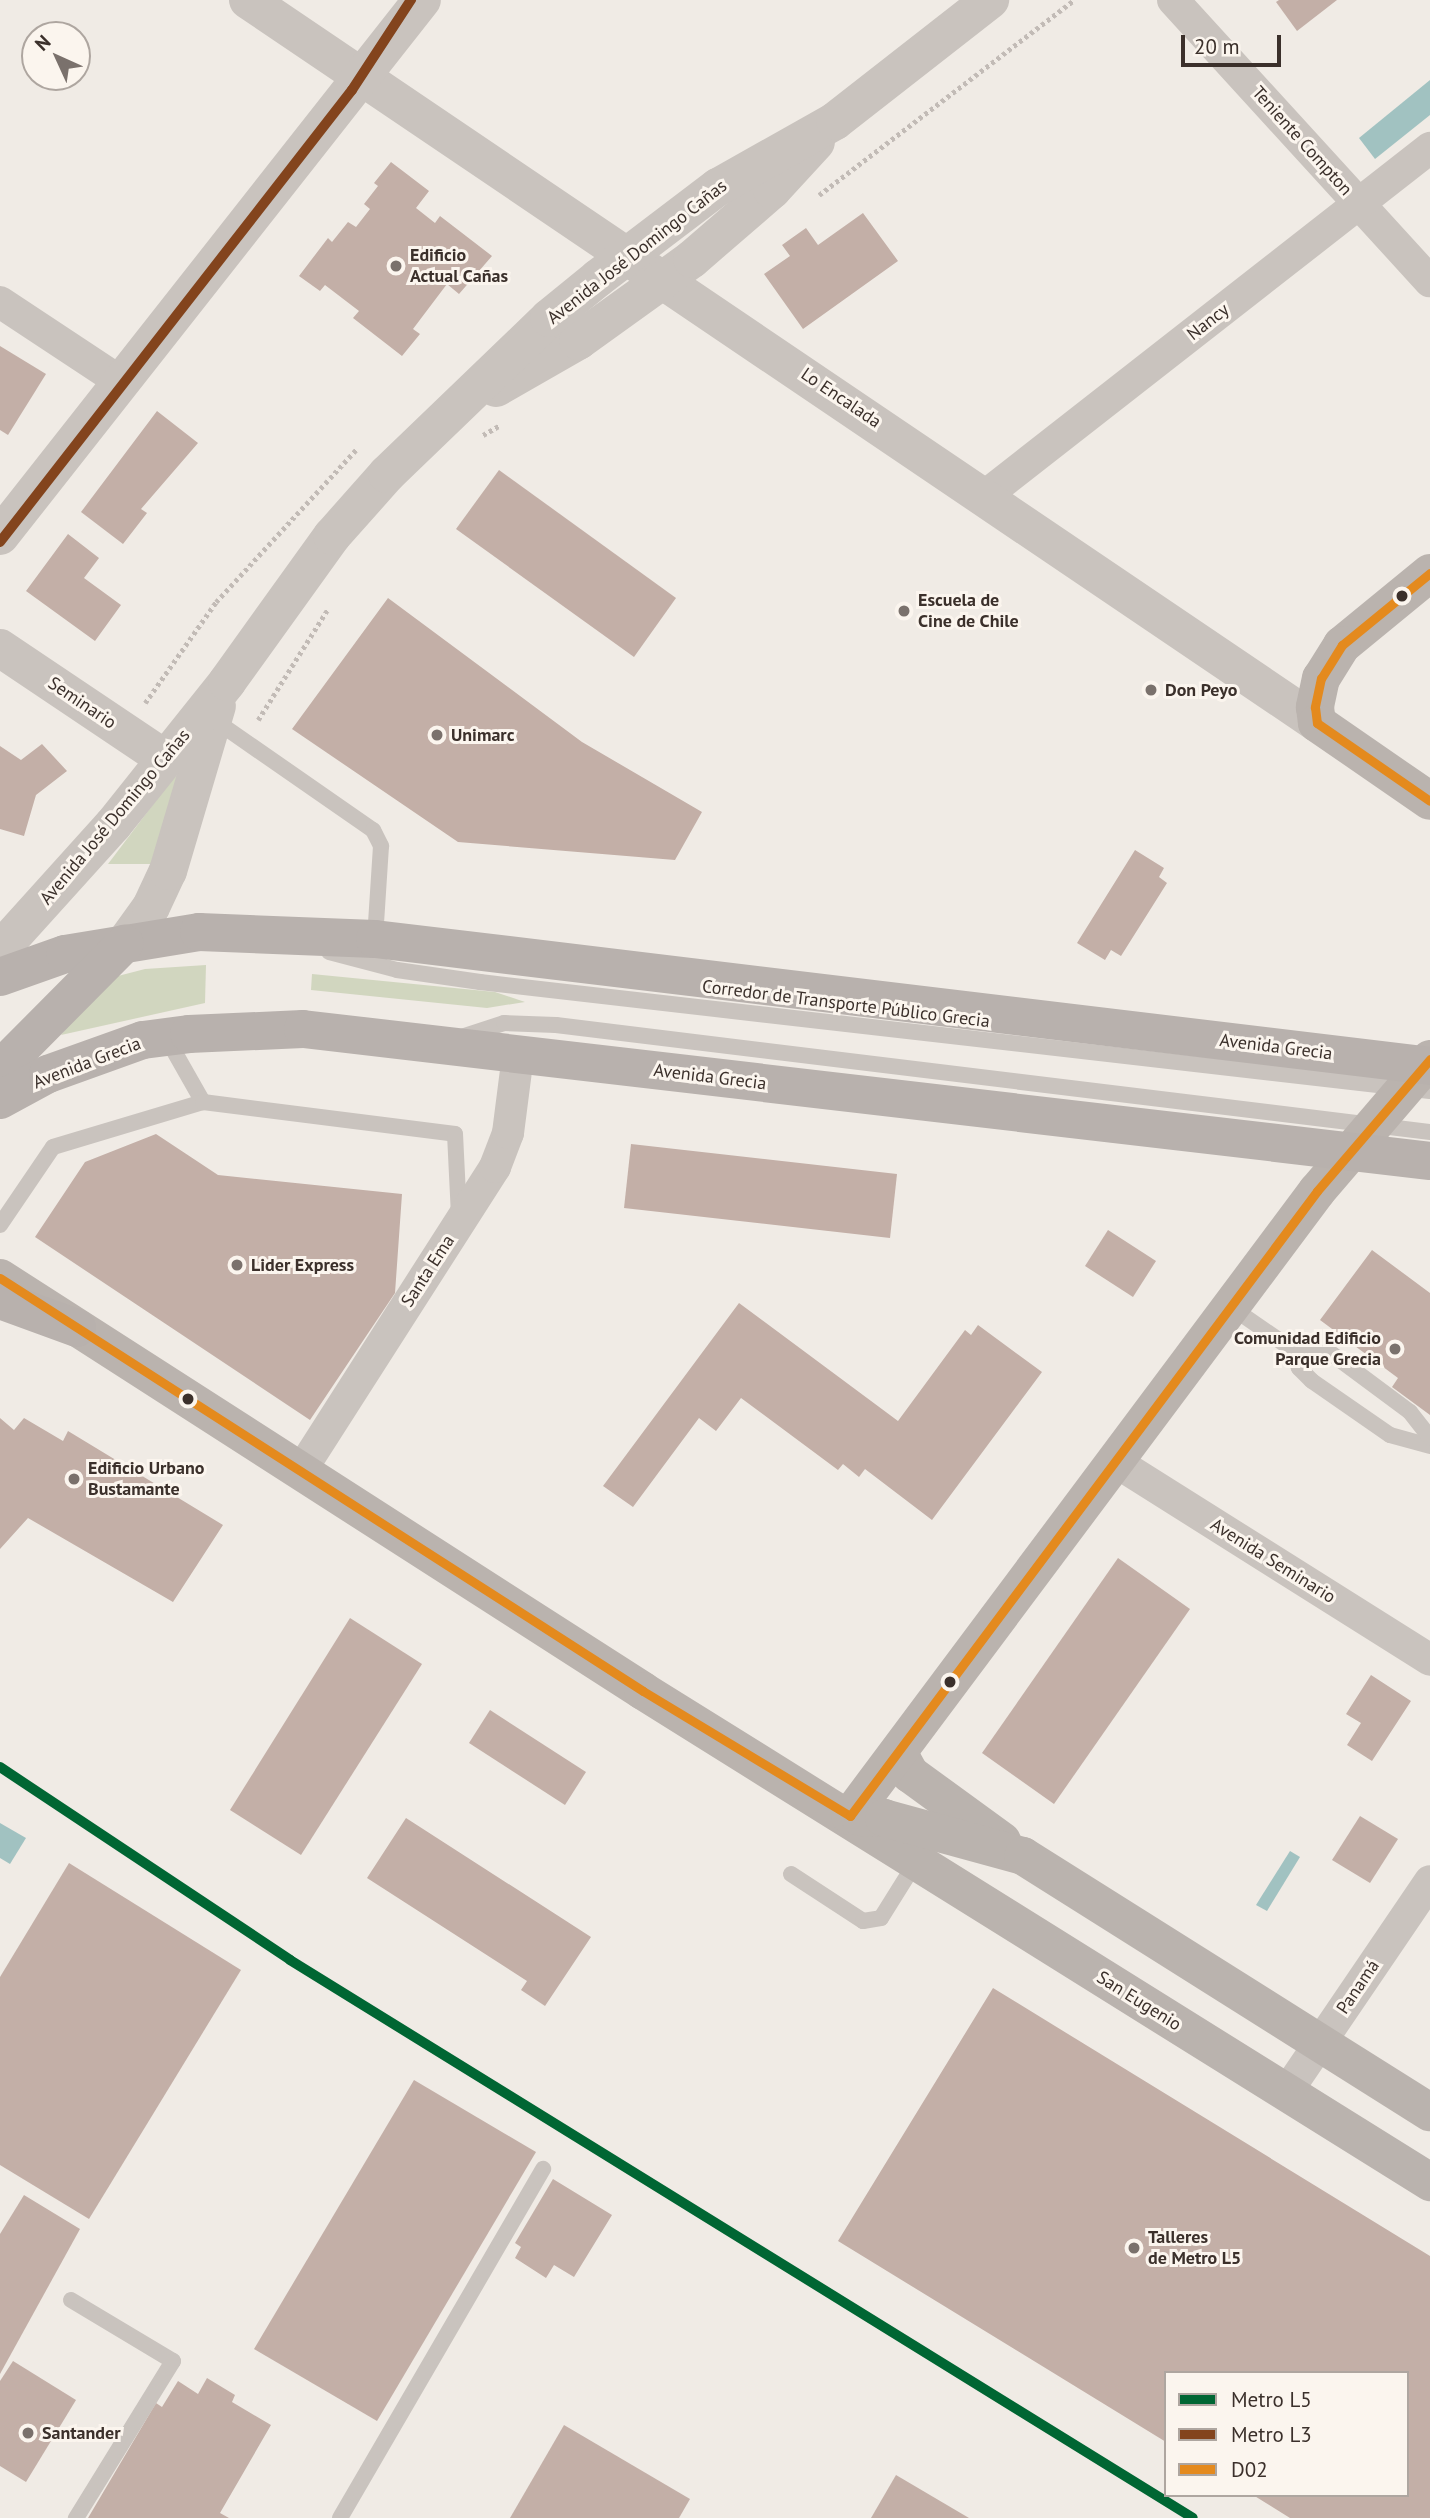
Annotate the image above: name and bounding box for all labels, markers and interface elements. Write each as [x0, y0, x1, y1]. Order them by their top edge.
north arrow [21, 21, 91, 91]
scale bar [1185, 21, 1285, 65]
text: N [30, 30, 55, 55]
text: 20 m [1194, 33, 1240, 60]
street label: Teniente Compton [1247, 82, 1357, 200]
street label: Avenida José Domingo Cañas [543, 175, 731, 329]
place label: Edificio Actual Cañas [410, 245, 508, 288]
marker: Edificio Actual Cañas [388, 258, 404, 274]
street label: Nancy [1183, 299, 1233, 345]
street label: Lo Encalada [797, 363, 885, 433]
unlabelled marker [1395, 589, 1409, 603]
place label: Escuela de Cine de Chile [918, 590, 1019, 632]
marker: Escuela de Cine de Chile [896, 603, 912, 619]
street label: Seminario [44, 672, 120, 734]
place label: Don Peyo [1165, 679, 1237, 701]
marker: Don Peyo [1143, 682, 1159, 698]
place label: Unimarc [451, 724, 514, 746]
street label: Avenida José Domingo Cañas [35, 725, 195, 909]
marker: Unimarc [429, 727, 445, 743]
street label: Corredor de Transporte Público Grecia [701, 976, 991, 1032]
street label: Avenida Grecia [1218, 1029, 1334, 1065]
street label: Avenida Grecia [30, 1033, 144, 1093]
street label: Avenida Grecia [652, 1059, 768, 1095]
street label: Santa Ema [397, 1231, 459, 1311]
place label: Lider Express [251, 1254, 354, 1276]
marker: Lider Express [229, 1257, 245, 1273]
place label: Comunidad Edificio Parque Grecia [1234, 1328, 1381, 1370]
marker: Comunidad Edificio Parque Grecia [1387, 1341, 1403, 1357]
unlabelled marker [181, 1392, 195, 1406]
place label: Edificio Urbano Bustamante [88, 1458, 204, 1500]
marker: Edificio Urbano Bustamante [66, 1471, 82, 1487]
street label: Avenida Seminario [1207, 1514, 1339, 1608]
unlabelled marker [943, 1675, 957, 1689]
street label: Panamá [1332, 1956, 1384, 2018]
street label: San Eugenio [1093, 1967, 1185, 2035]
place label: Talleres de Metro L5 [1148, 2227, 1241, 2270]
marker: Talleres de Metro L5 [1126, 2240, 1142, 2256]
legend [1164, 2371, 1409, 2497]
text: Metro L5 [1231, 2386, 1312, 2413]
text: Metro L3 [1231, 2421, 1312, 2448]
place label: Santander [42, 2422, 120, 2444]
marker: Santander [20, 2425, 36, 2441]
text: D02 [1231, 2456, 1268, 2483]

